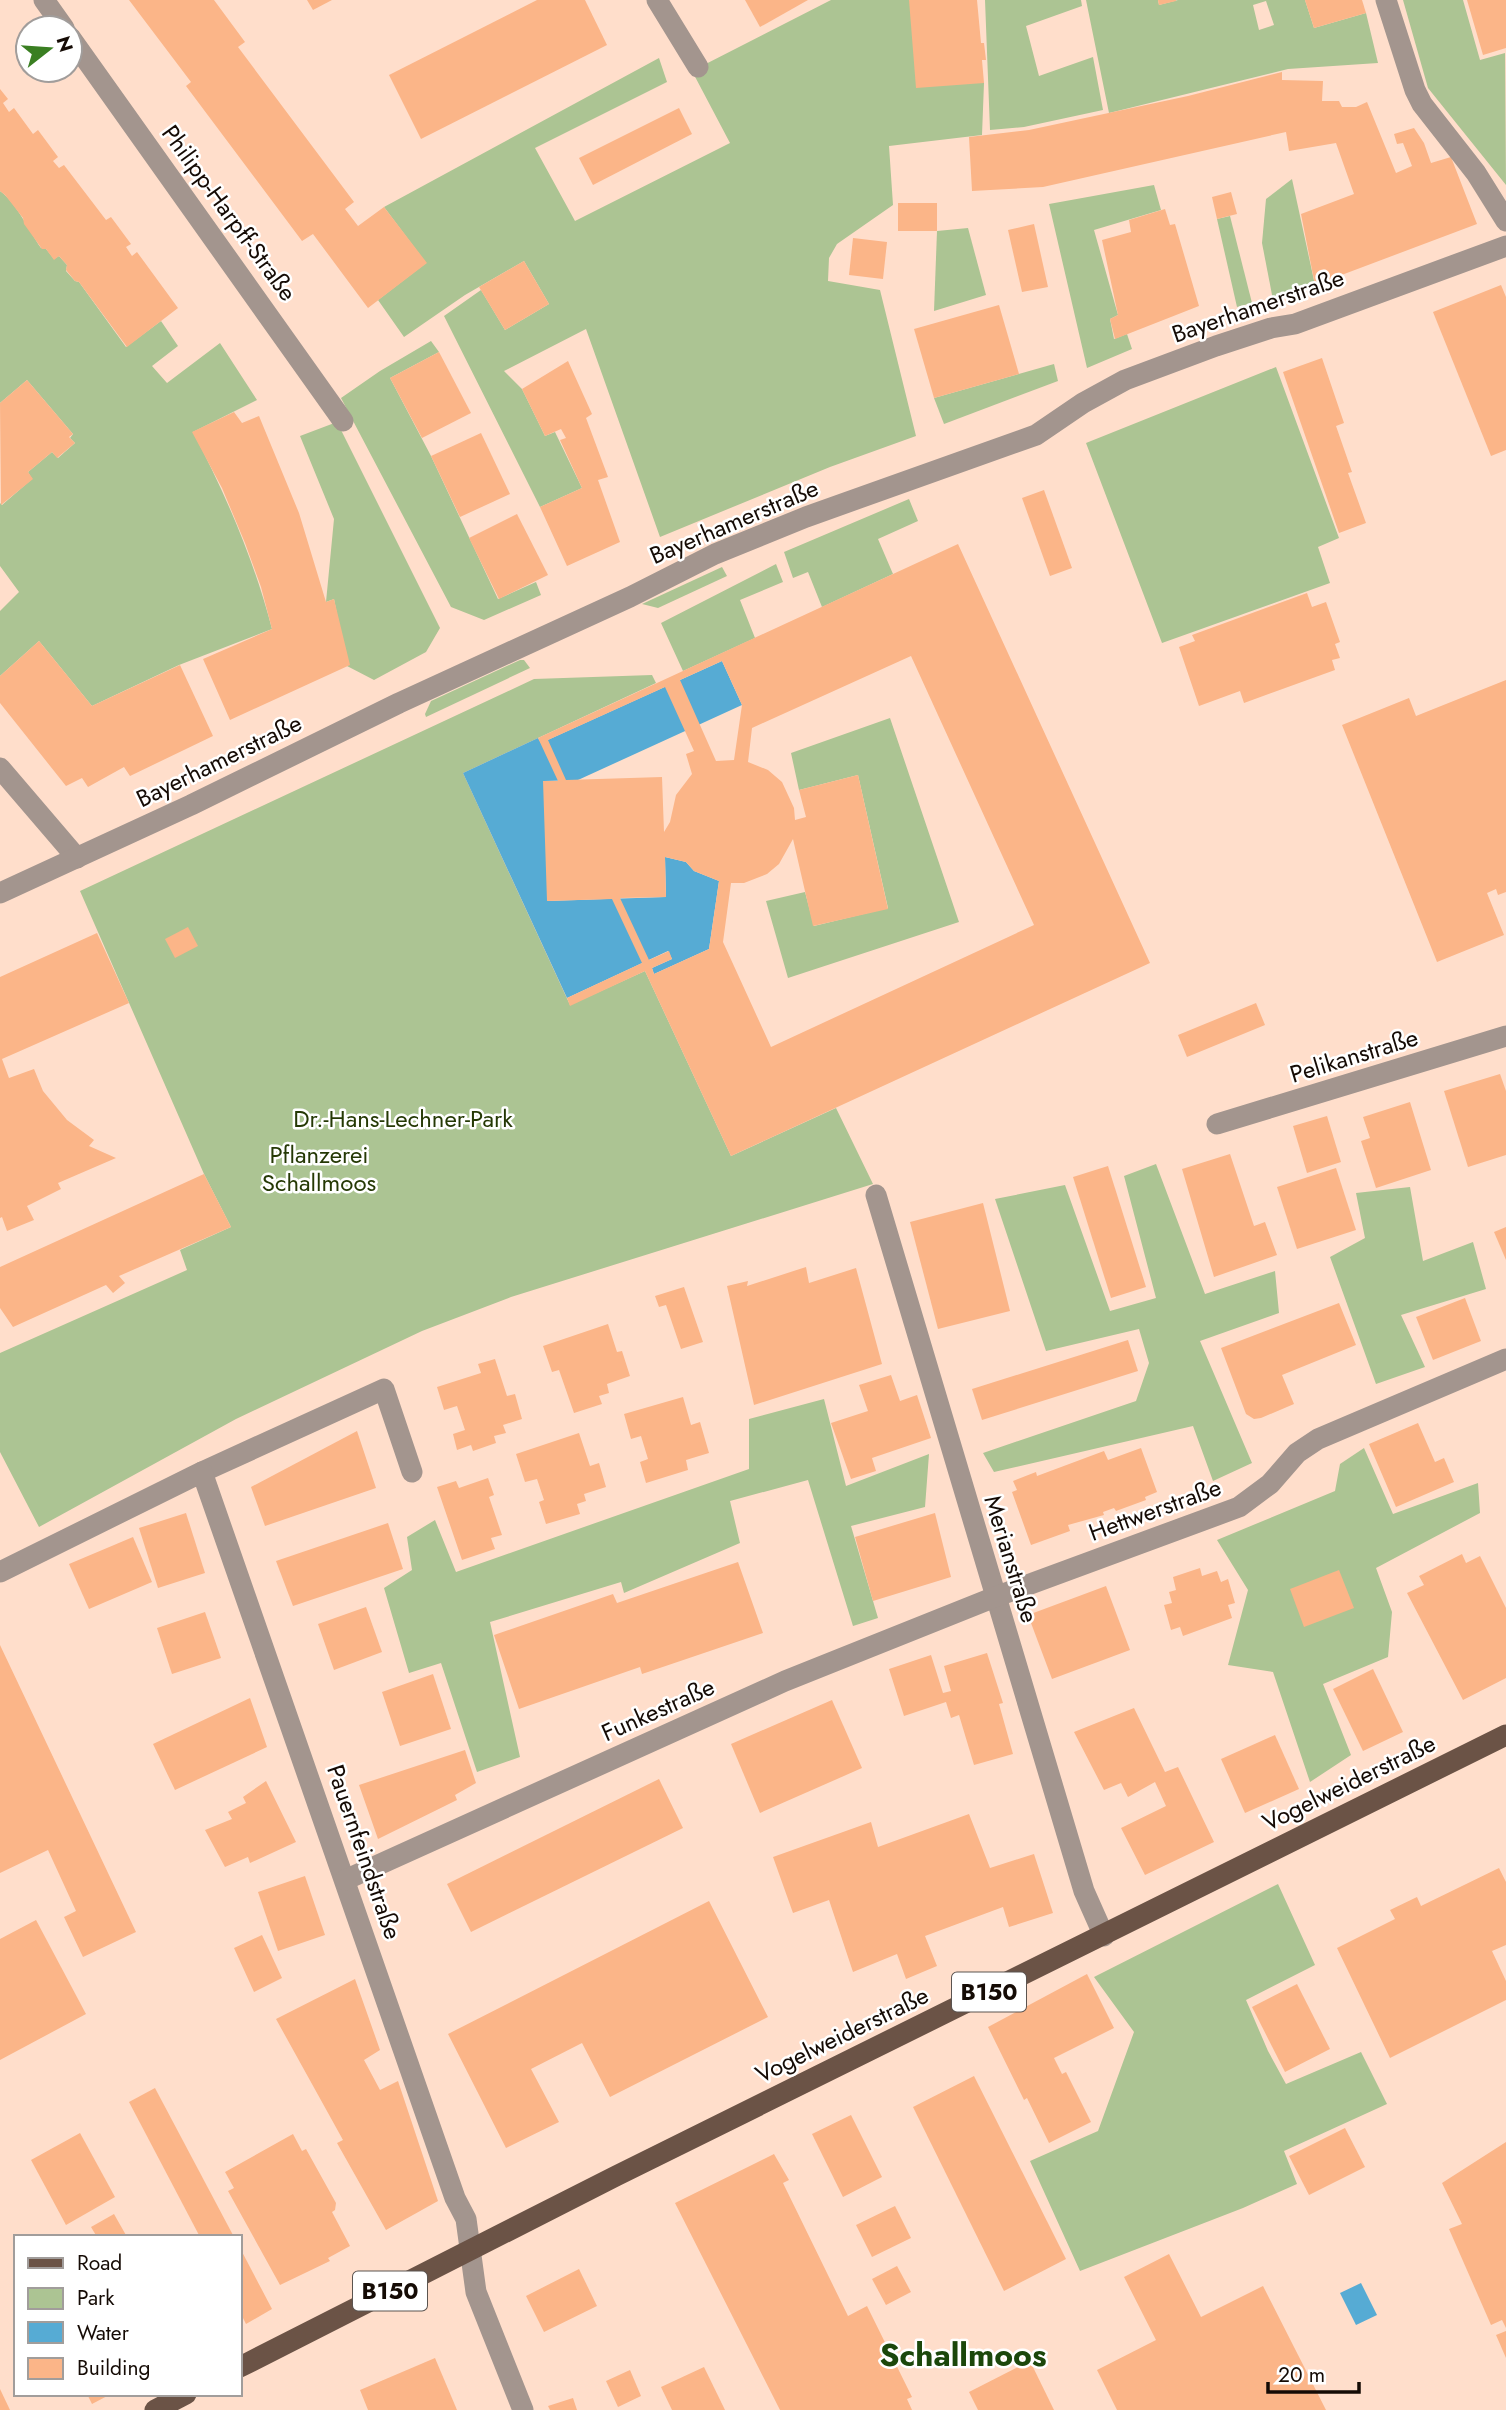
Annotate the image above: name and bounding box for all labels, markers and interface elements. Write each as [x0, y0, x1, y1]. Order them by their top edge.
north arrow [14, 14, 84, 84]
text: N [50, 33, 80, 55]
street label: Philipp-Harpff-Straße [153, 117, 305, 308]
street label: Bayerhamerstraße [1167, 260, 1349, 351]
street label: Bayerhamerstraße [644, 470, 824, 573]
street label: Bayerhamerstraße [130, 705, 307, 816]
street label: Pelikanstraße [1285, 1019, 1422, 1092]
park label: Dr.-Hans-Lechner-Park [293, 1101, 513, 1136]
park label: Pflanzerei Schallmoos [262, 1137, 376, 1200]
street label: Hettwerstraße [1084, 1469, 1226, 1550]
street label: Merianstraße [976, 1491, 1047, 1627]
street label: Funkestraße [596, 1669, 720, 1750]
street label: Vogelweiderstraße [1256, 1725, 1441, 1840]
street label: Pauernfeindstraße [318, 1760, 411, 1944]
road number: B150 [952, 1972, 1026, 2011]
street label: Vogelweiderstraße [749, 1977, 934, 2092]
legend [14, 2235, 242, 2396]
text: Road [77, 2248, 122, 2278]
road number: B150 [353, 2272, 427, 2310]
text: Park [77, 2283, 115, 2313]
text: Water [77, 2318, 130, 2348]
district label: Schallmoos [879, 2332, 1047, 2378]
scale bar [1268, 2350, 1359, 2394]
text: Building [77, 2353, 150, 2383]
text: 20 m [1278, 2360, 1325, 2390]

